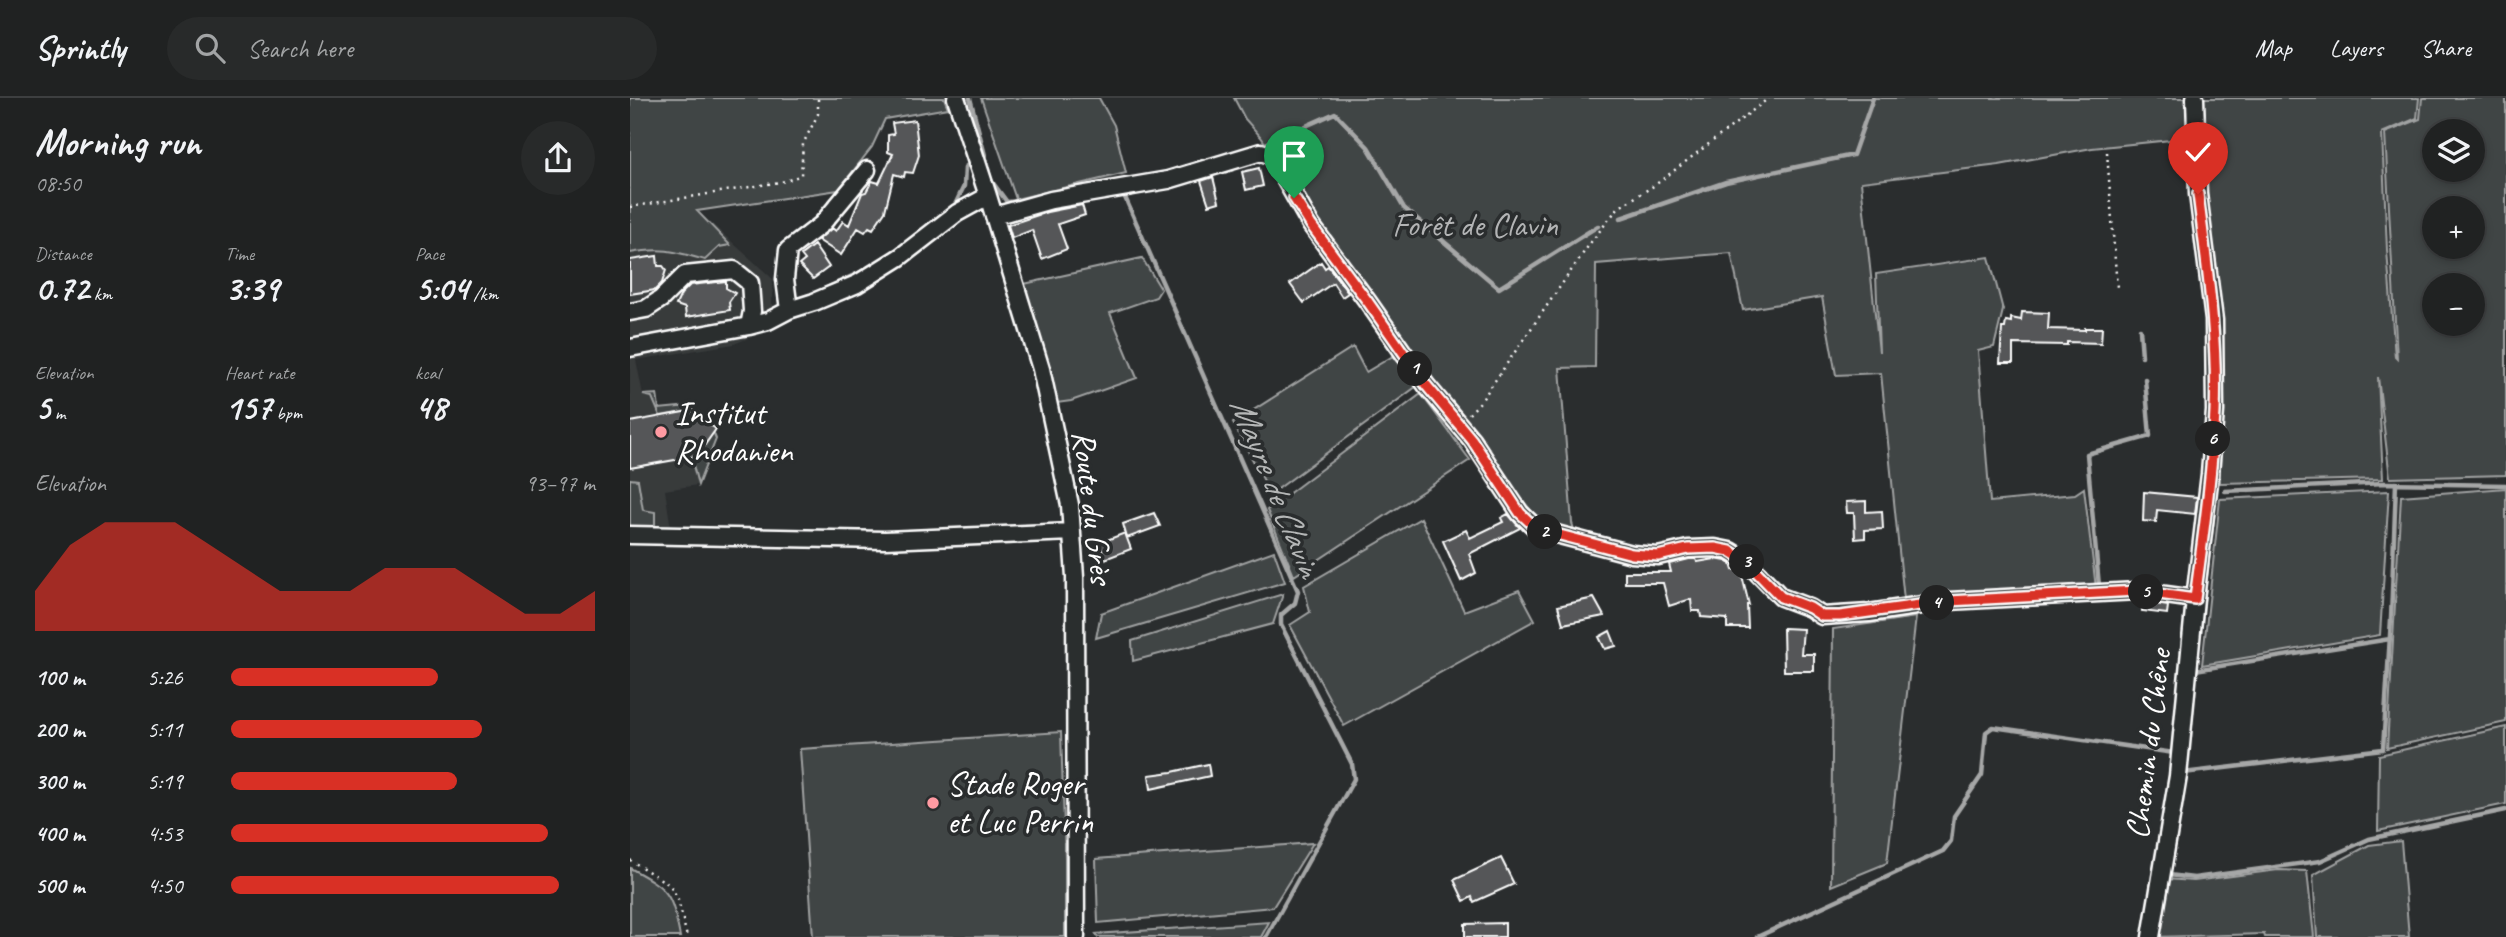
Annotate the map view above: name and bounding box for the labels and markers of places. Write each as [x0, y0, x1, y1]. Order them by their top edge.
pin [2168, 122, 2228, 194]
pin [1264, 126, 1324, 198]
pin: 1 [1398, 352, 1432, 386]
place label: Institut Rhodanien [675, 392, 794, 472]
pin: 6 [2196, 422, 2230, 456]
marker: Institut Rhodanien [653, 424, 669, 440]
pin: 2 [1528, 514, 1562, 550]
pin: 3 [1730, 545, 1764, 580]
pin: 5 [2128, 574, 2164, 610]
pin: 4 [1920, 586, 1954, 620]
place label: Stade Roger et Luc Perrin [947, 763, 1093, 843]
marker: Stade Roger et Luc Perrin [925, 795, 941, 811]

